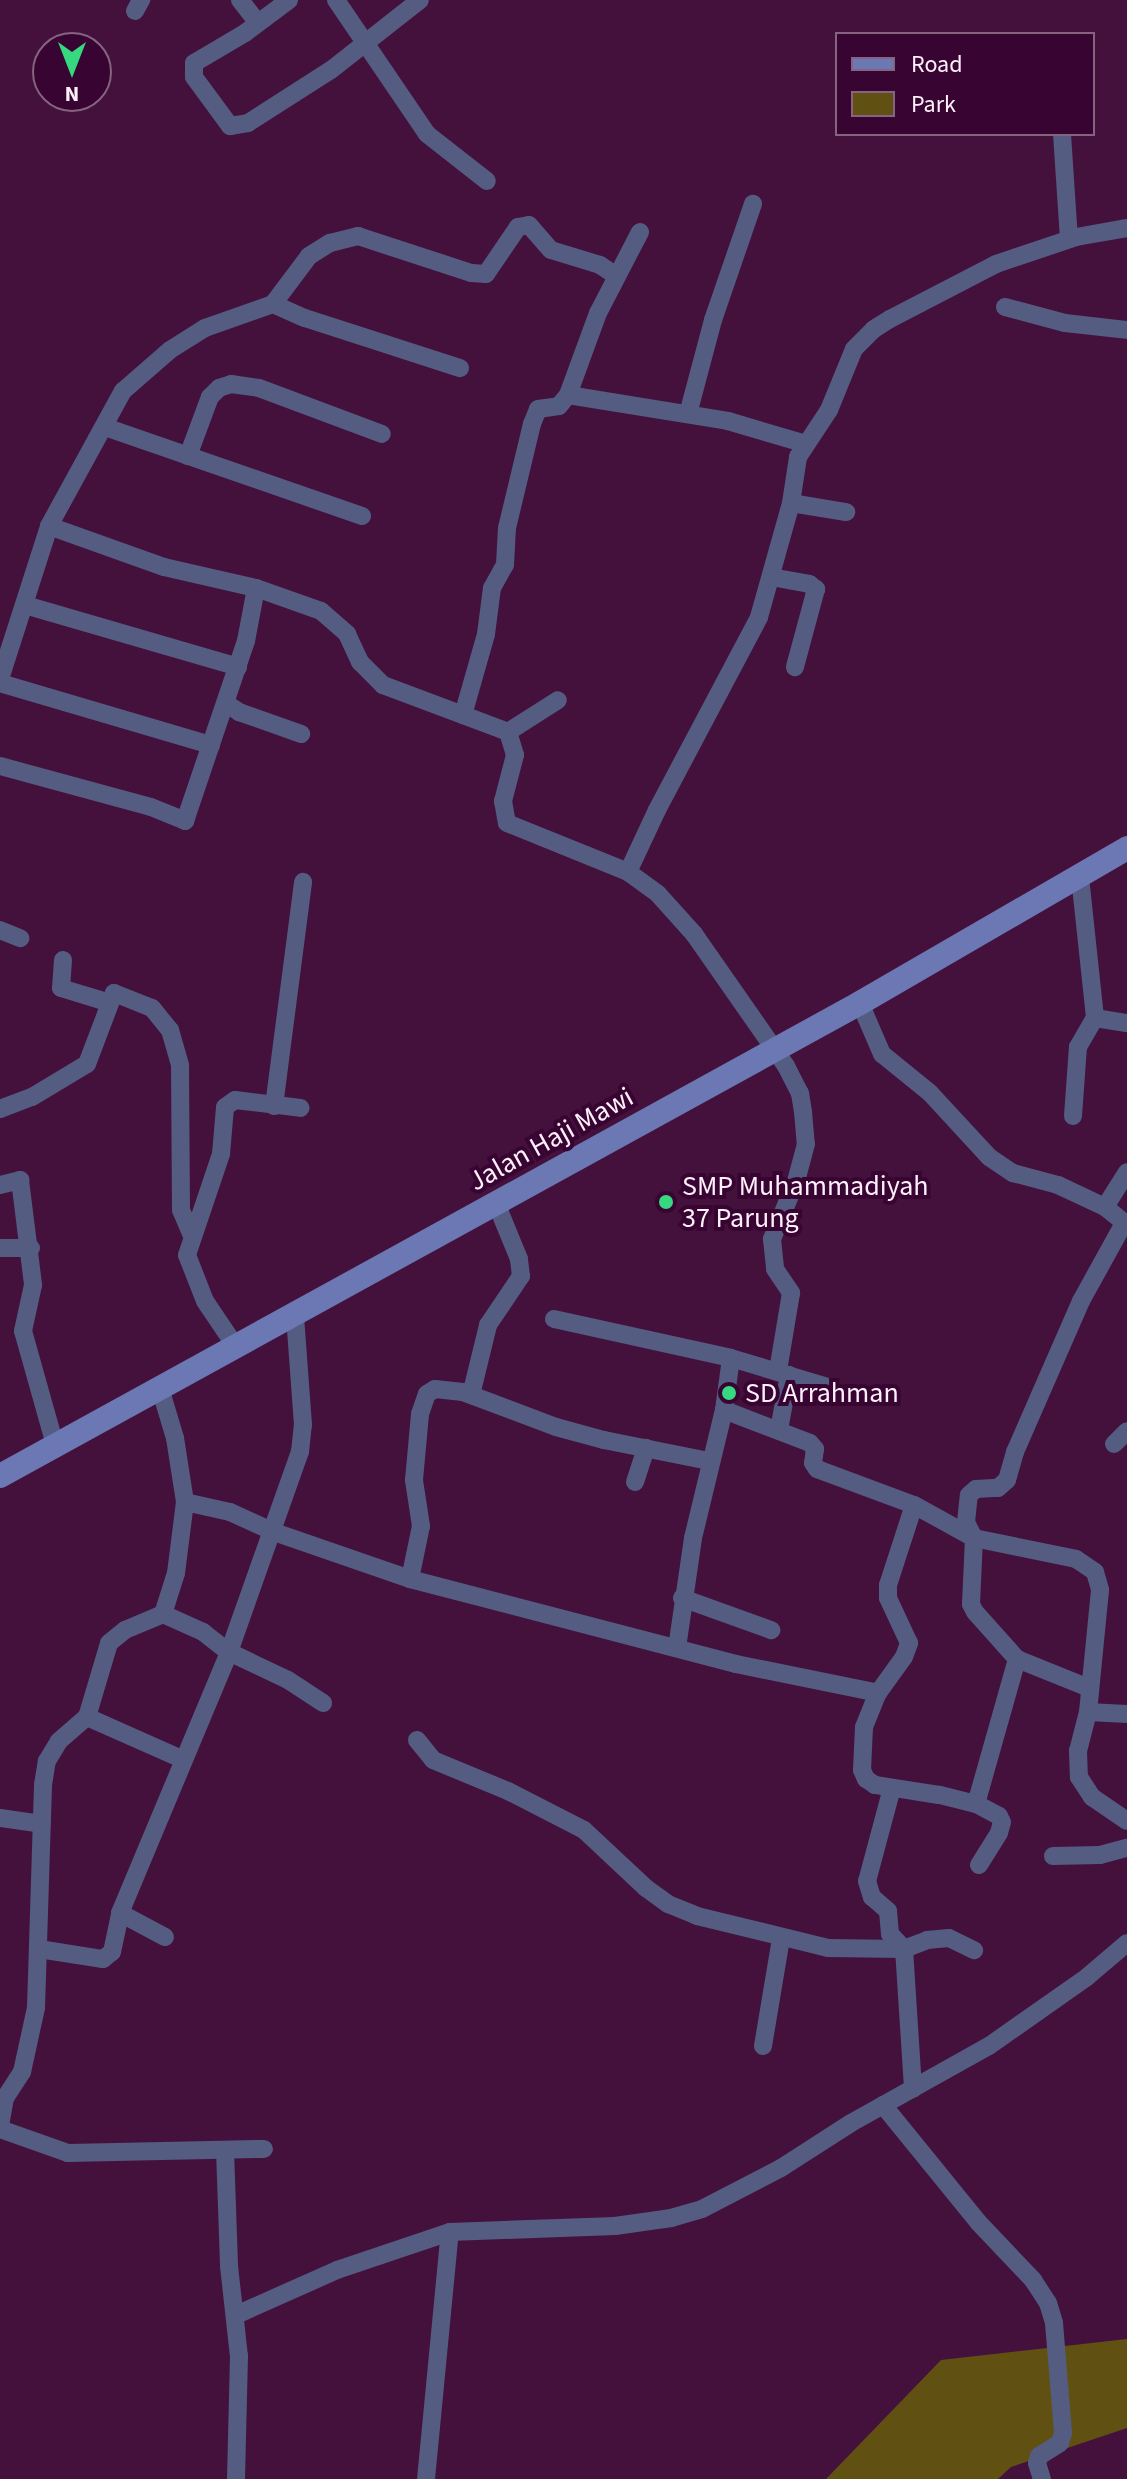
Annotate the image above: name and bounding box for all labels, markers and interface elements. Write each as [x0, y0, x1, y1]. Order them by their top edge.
north arrow [32, 32, 112, 112]
legend [835, 32, 1095, 136]
text: Road [911, 47, 963, 82]
text: N [65, 78, 79, 110]
text: Park [911, 87, 956, 122]
street label: Jalan Haji Mawi [463, 1080, 639, 1198]
place label: SMP Muhammadiyah 37 Parung [682, 1169, 929, 1235]
marker: SMP Muhammadiyah 37 Parung [657, 1193, 675, 1211]
place label: SD Arrahman [745, 1376, 899, 1410]
marker: SD Arrahman [720, 1384, 738, 1402]

